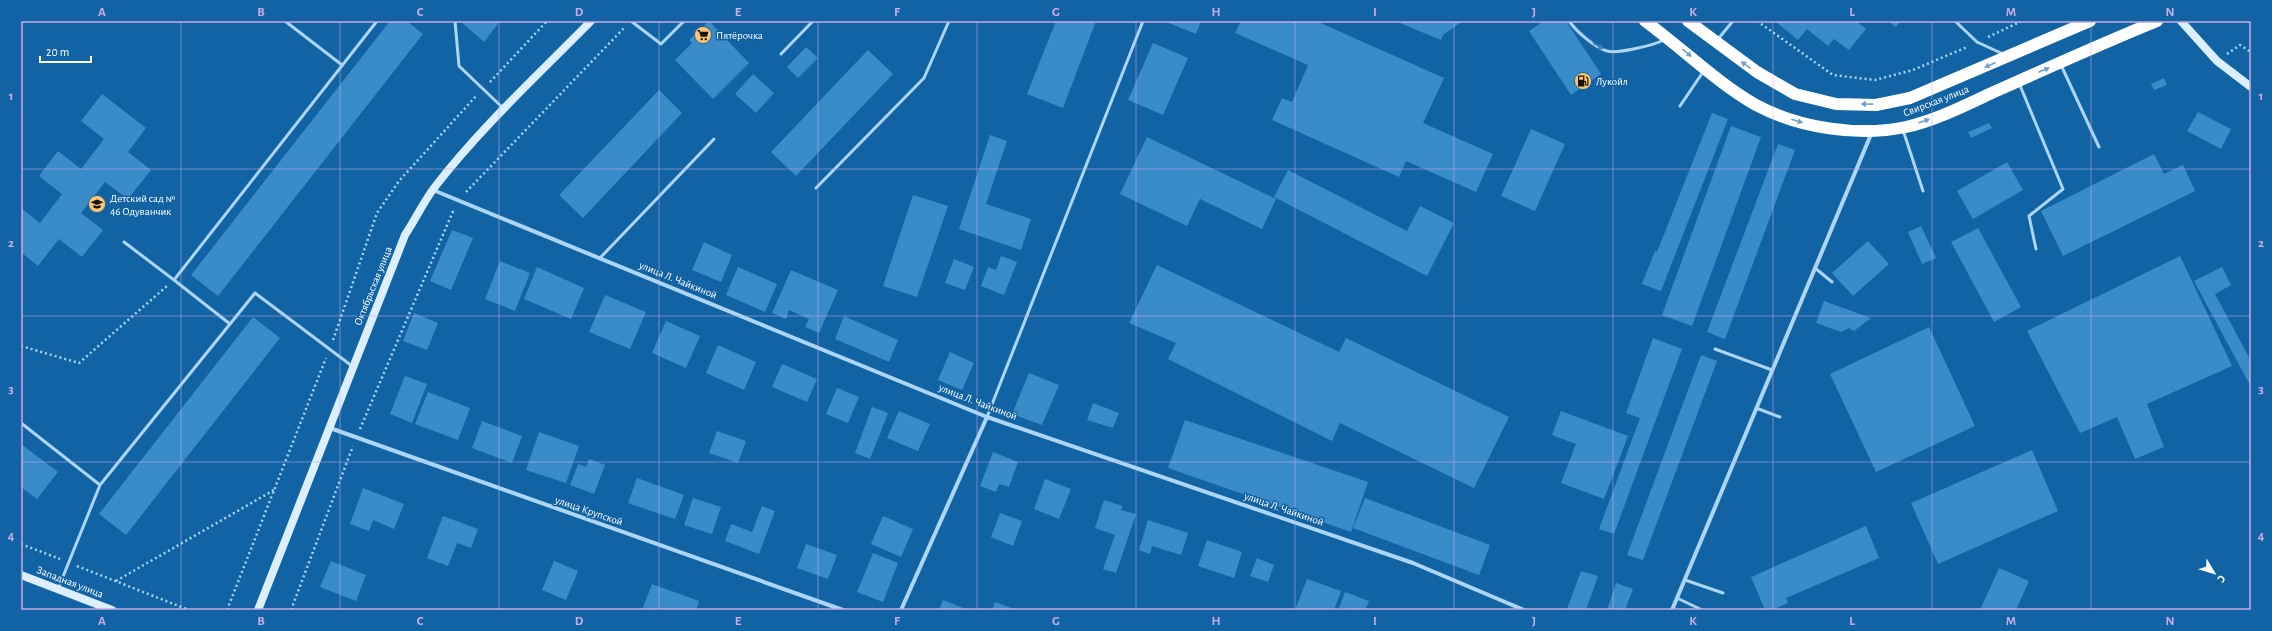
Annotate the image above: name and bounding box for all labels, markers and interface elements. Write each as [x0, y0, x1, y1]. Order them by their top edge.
text: A [98, 6, 106, 19]
text: B [257, 6, 265, 19]
text: C [417, 6, 424, 19]
text: D [575, 6, 584, 19]
text: E [735, 6, 742, 19]
text: F [894, 6, 901, 19]
text: G [1052, 6, 1060, 19]
text: H [1211, 6, 1221, 19]
text: I [1373, 6, 1377, 19]
text: J [1532, 6, 1536, 19]
text: K [1689, 6, 1697, 19]
text: L [1849, 6, 1855, 19]
text: M [2006, 6, 2016, 19]
text: N [2165, 6, 2175, 19]
supermarket icon: Пятёрочка [693, 25, 713, 45]
place label: Пятёрочка [716, 30, 763, 41]
scale bar [40, 38, 91, 64]
one-way arrow [1593, 42, 1603, 50]
text: 20 m [46, 46, 69, 58]
one-way arrow [1682, 49, 1693, 57]
one-way arrow [1741, 60, 1752, 69]
one-way arrow [1983, 62, 1995, 68]
one-way arrow [2039, 67, 2050, 73]
fuel station icon: Лукойл [1573, 71, 1593, 91]
place label: Лукойл [1596, 76, 1628, 87]
street label: Свирская улица [1902, 83, 1970, 119]
text: 1 [9, 90, 13, 103]
text: 1 [2259, 90, 2263, 103]
one-way arrow [1861, 101, 1873, 108]
one-way arrow [1919, 117, 1931, 123]
one-way arrow [1791, 118, 1803, 124]
place label: Детский сад № 46 Одуванчик [110, 193, 176, 217]
school or university icon: Детский сад № 46 Одуванчик [87, 194, 107, 214]
text: 2 [8, 237, 14, 250]
text: 2 [2258, 237, 2264, 250]
street label: Октябрьская улица [352, 245, 394, 327]
street label: улица Л. Чайкиной [636, 259, 719, 301]
street label: улица Л. Чайкиной [936, 382, 1019, 422]
text: 3 [8, 383, 14, 396]
text: 3 [2258, 383, 2264, 396]
street label: улица Л. Чайкиной [1242, 490, 1325, 528]
street label: улица Крупской [553, 494, 624, 528]
text: 4 [8, 530, 15, 543]
text: 4 [2258, 530, 2265, 543]
north arrow [2194, 553, 2234, 593]
street label: Западная улица [35, 564, 105, 600]
text: С [2215, 573, 2228, 585]
text: A [98, 615, 106, 628]
text: B [257, 615, 265, 628]
text: C [417, 615, 424, 628]
text: D [575, 615, 584, 628]
text: E [735, 615, 742, 628]
text: F [894, 615, 901, 628]
text: G [1052, 615, 1060, 628]
text: H [1211, 615, 1221, 628]
text: I [1373, 615, 1377, 628]
text: J [1532, 615, 1536, 628]
text: K [1689, 615, 1697, 628]
text: L [1849, 615, 1855, 628]
text: M [2006, 615, 2016, 628]
text: N [2165, 615, 2175, 628]

